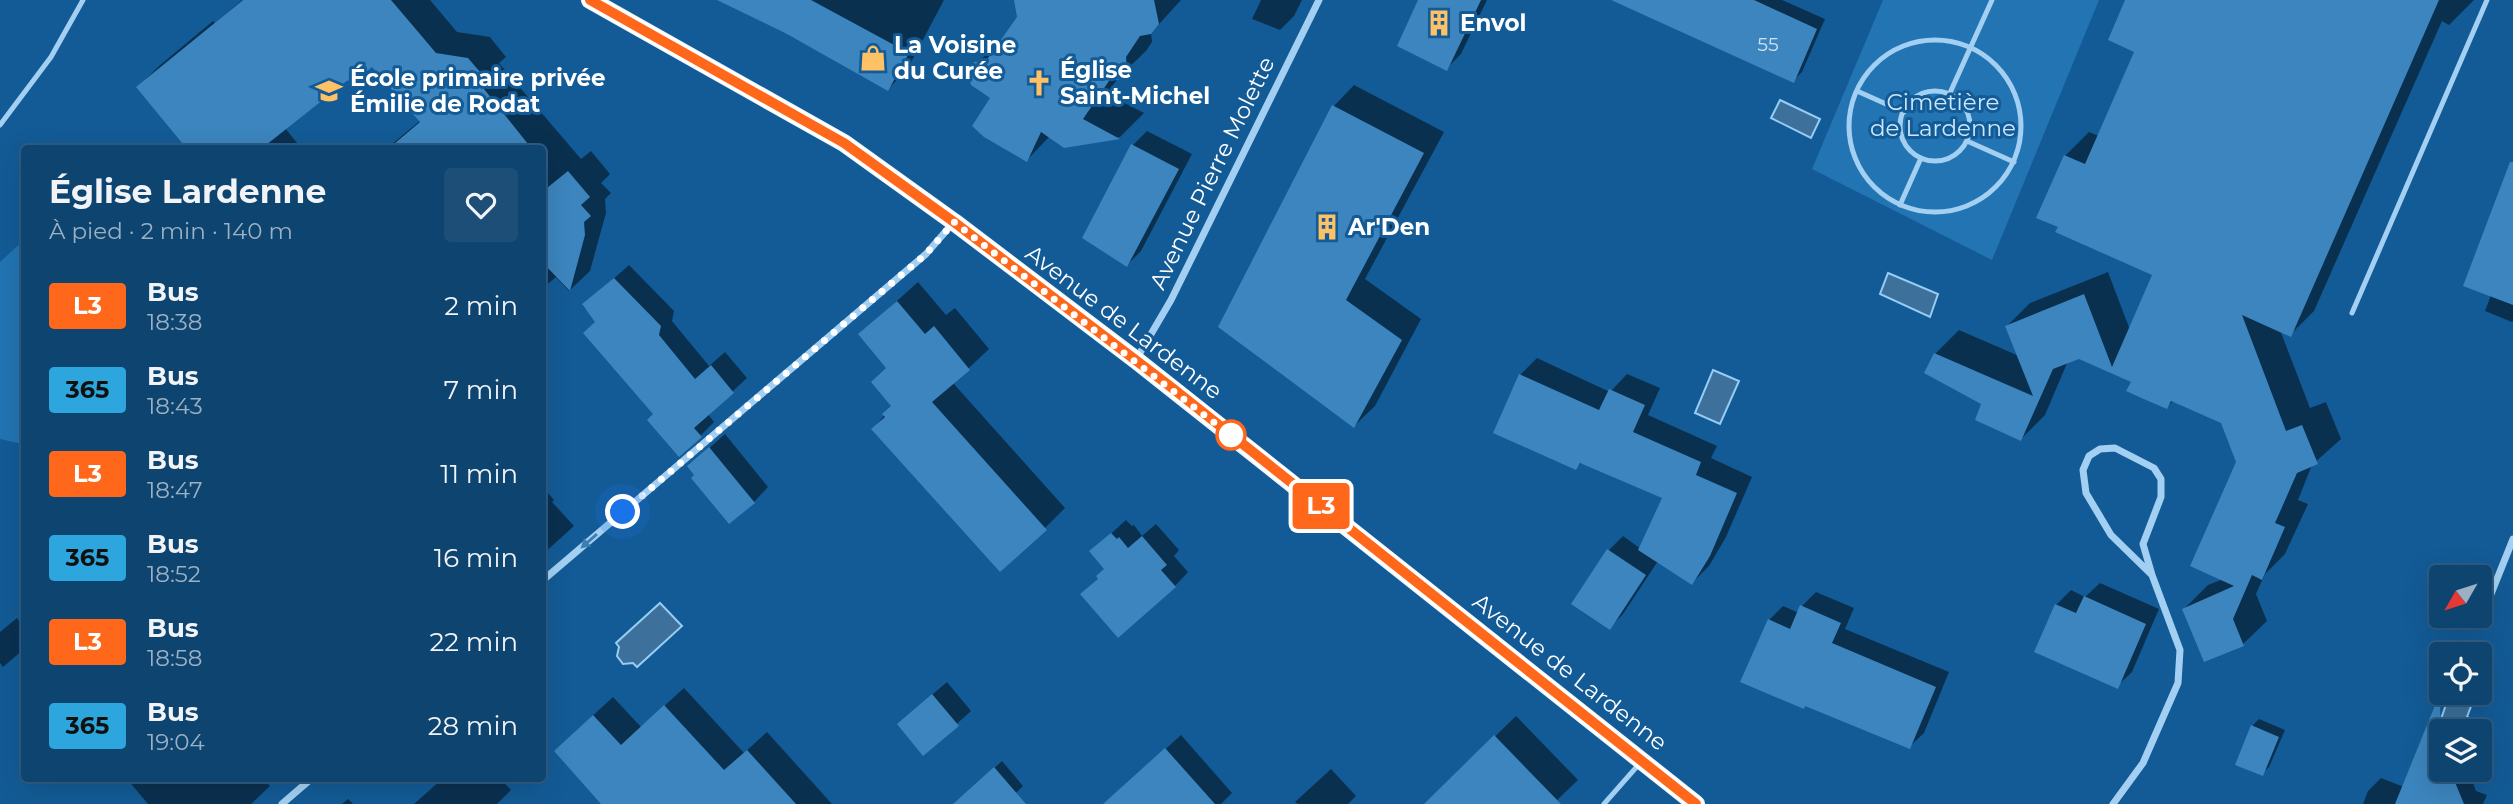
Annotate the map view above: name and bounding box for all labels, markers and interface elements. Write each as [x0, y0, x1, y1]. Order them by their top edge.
building icon: Envol [1424, 8, 1454, 38]
place label: Envol [1460, 9, 1527, 37]
place label: La Voisine du Curée [894, 31, 1016, 85]
house number: 55 [1757, 33, 1779, 56]
shop icon: La Voisine du Curée [858, 43, 888, 73]
street label: Avenue Pierre Molette [1143, 52, 1281, 294]
place label: Église Saint-Michel [1060, 56, 1210, 110]
place label: École primaire privée Émilie de Rodat [350, 64, 605, 118]
church icon: Église Saint-Michel [1024, 68, 1054, 98]
school or university icon: École primaire privée Émilie de Rodat [314, 76, 344, 106]
park label: Cimetière de Lardenne [1870, 88, 2016, 142]
button: heart [444, 168, 518, 242]
text: Église Lardenne [49, 171, 326, 211]
building icon: Ar'Den [1312, 212, 1342, 242]
place label: Ar'Den [1347, 213, 1430, 241]
text: À pied · 2 min · 140 m [49, 217, 293, 245]
street label: Avenue de Lardenne [1020, 239, 1228, 405]
text: Bus [147, 276, 199, 308]
text: 2 min [444, 290, 518, 322]
text: L3 [73, 291, 102, 320]
text: 18:38 [147, 308, 203, 336]
text: Bus [147, 360, 199, 392]
text: 7 min [444, 374, 518, 406]
text: 365 [66, 375, 109, 404]
text: 18:43 [147, 392, 203, 420]
unlabelled marker [1216, 420, 1246, 450]
text: Bus [147, 444, 199, 476]
text: 11 min [440, 458, 518, 490]
text: L3 [73, 459, 102, 488]
text: 18:47 [147, 476, 202, 504]
line badge: L3 [1290, 483, 1352, 529]
text: L3 [1307, 491, 1335, 520]
your location [605, 494, 640, 529]
text: Bus [147, 528, 199, 560]
one-way arrow [580, 533, 598, 549]
text: 16 min [434, 542, 518, 574]
text: 365 [66, 543, 109, 572]
text: 18:52 [147, 560, 201, 588]
north arrow [2429, 565, 2492, 628]
map controls [2429, 565, 2492, 782]
street label: Avenue de Lardenne [1467, 587, 1673, 757]
text: Bus [147, 612, 199, 644]
text: 22 min [429, 626, 518, 658]
text: L3 [73, 627, 102, 656]
button: locate [2429, 642, 2492, 705]
text: 18:58 [147, 644, 203, 672]
text: Bus [147, 696, 199, 728]
text: 28 min [428, 710, 518, 742]
text: 365 [66, 711, 109, 740]
button: layers [2429, 719, 2492, 782]
text: 19:04 [147, 728, 205, 756]

